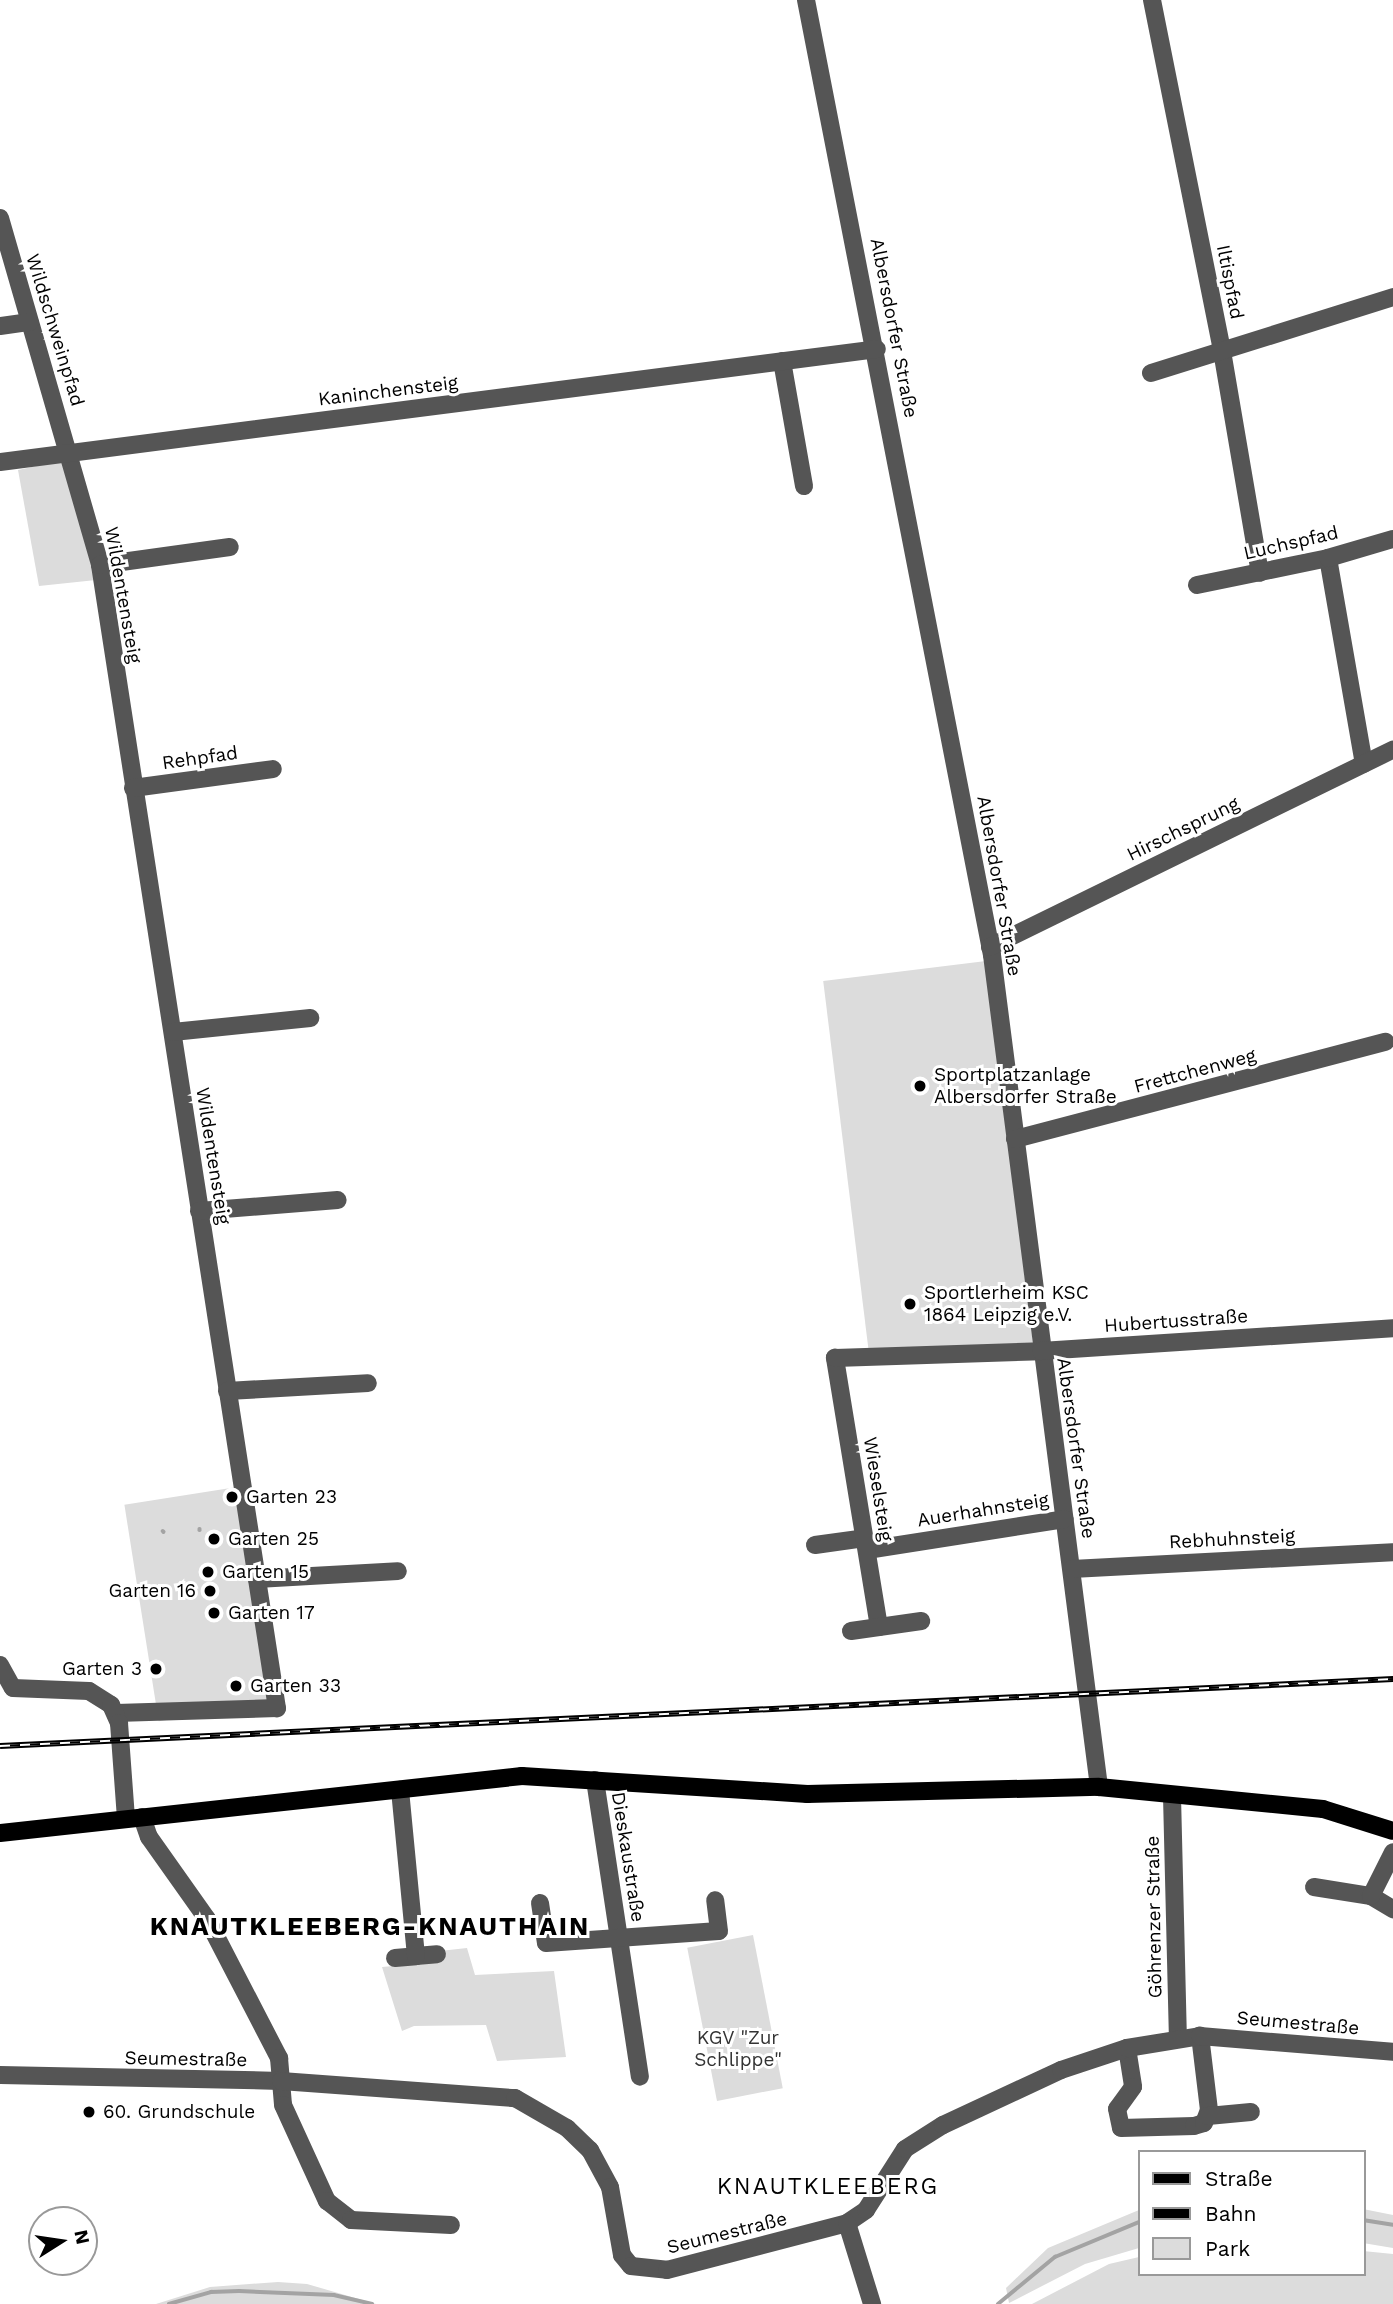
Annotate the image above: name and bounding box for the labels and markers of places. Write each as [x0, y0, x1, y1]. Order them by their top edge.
place label: Sportplatzanlage Albersdorfer Straße [934, 1064, 1117, 1108]
marker: Sportplatzanlage Albersdorfer Straße [912, 1078, 928, 1094]
place label: Sportlerheim KSC 1864 Leipzig e.V. [924, 1282, 1089, 1326]
marker: Sportlerheim KSC 1864 Leipzig e.V. [902, 1296, 918, 1312]
place label: Garten 23 [246, 1486, 337, 1508]
marker: Garten 23 [224, 1489, 240, 1505]
place label: Garten 25 [228, 1528, 319, 1550]
marker: Garten 25 [206, 1531, 222, 1547]
place label: Garten 15 [222, 1561, 309, 1583]
marker: Garten 15 [200, 1564, 216, 1580]
place label: Garten 16 [108, 1580, 196, 1602]
marker: Garten 16 [202, 1583, 218, 1599]
place label: Garten 17 [228, 1602, 315, 1624]
marker: Garten 17 [206, 1605, 222, 1621]
place label: Garten 3 [62, 1658, 142, 1680]
marker: Garten 3 [148, 1661, 164, 1677]
place label: Garten 33 [250, 1675, 341, 1697]
marker: Garten 33 [228, 1678, 244, 1694]
place label: 60. Grundschule [103, 2101, 255, 2123]
marker: 60. Grundschule [81, 2104, 97, 2120]

